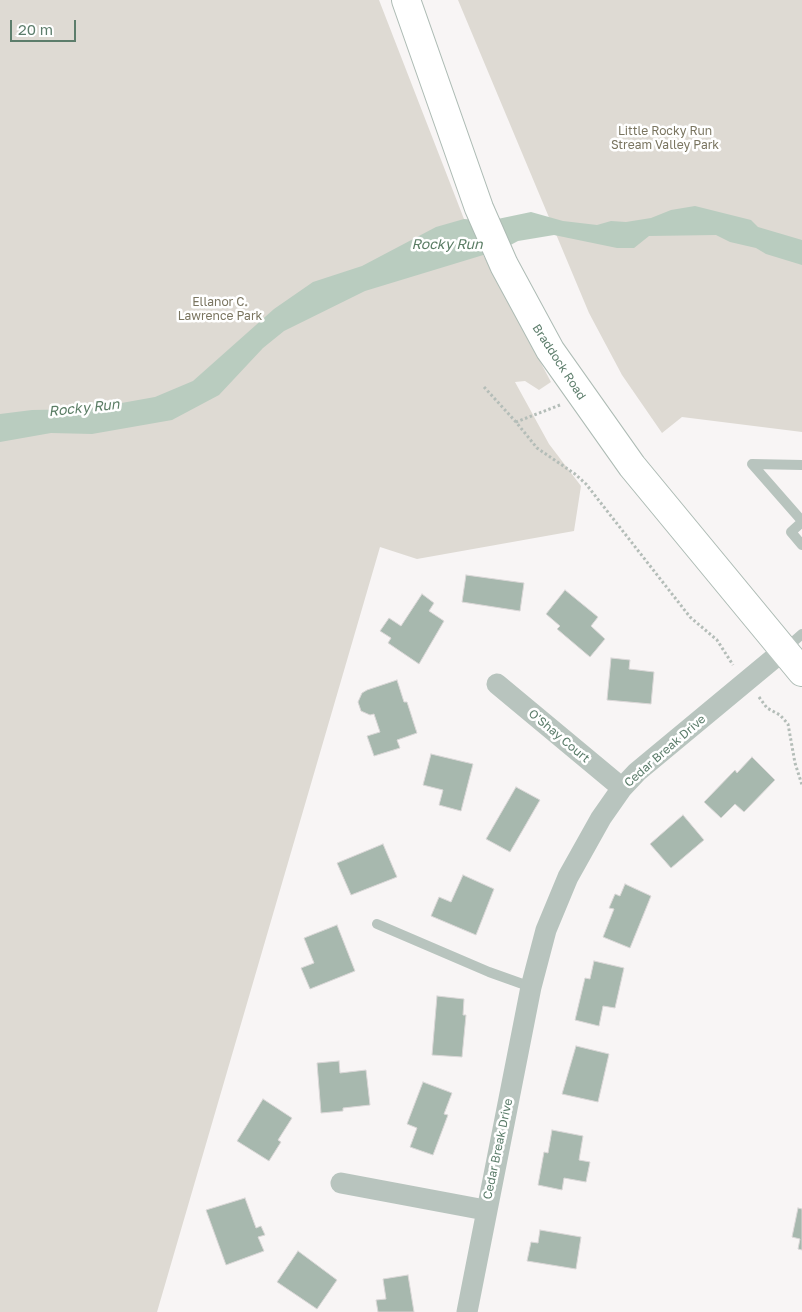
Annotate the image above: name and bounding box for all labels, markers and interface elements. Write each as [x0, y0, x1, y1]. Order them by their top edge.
scale bar [12, 10, 79, 42]
text: 20 m [18, 20, 53, 38]
park label: Little Rocky Run Stream Valley Park [611, 124, 719, 152]
water label: Rocky Run [411, 237, 483, 253]
park label: Ellanor C. Lawrence Park [178, 295, 262, 323]
street label: Braddock Road [529, 322, 589, 402]
water label: Rocky Run [48, 396, 120, 420]
street label: O'Shay Court [526, 706, 592, 766]
street label: Cedar Break Drive [621, 712, 709, 790]
street label: Cedar Break Drive [480, 1097, 516, 1201]

